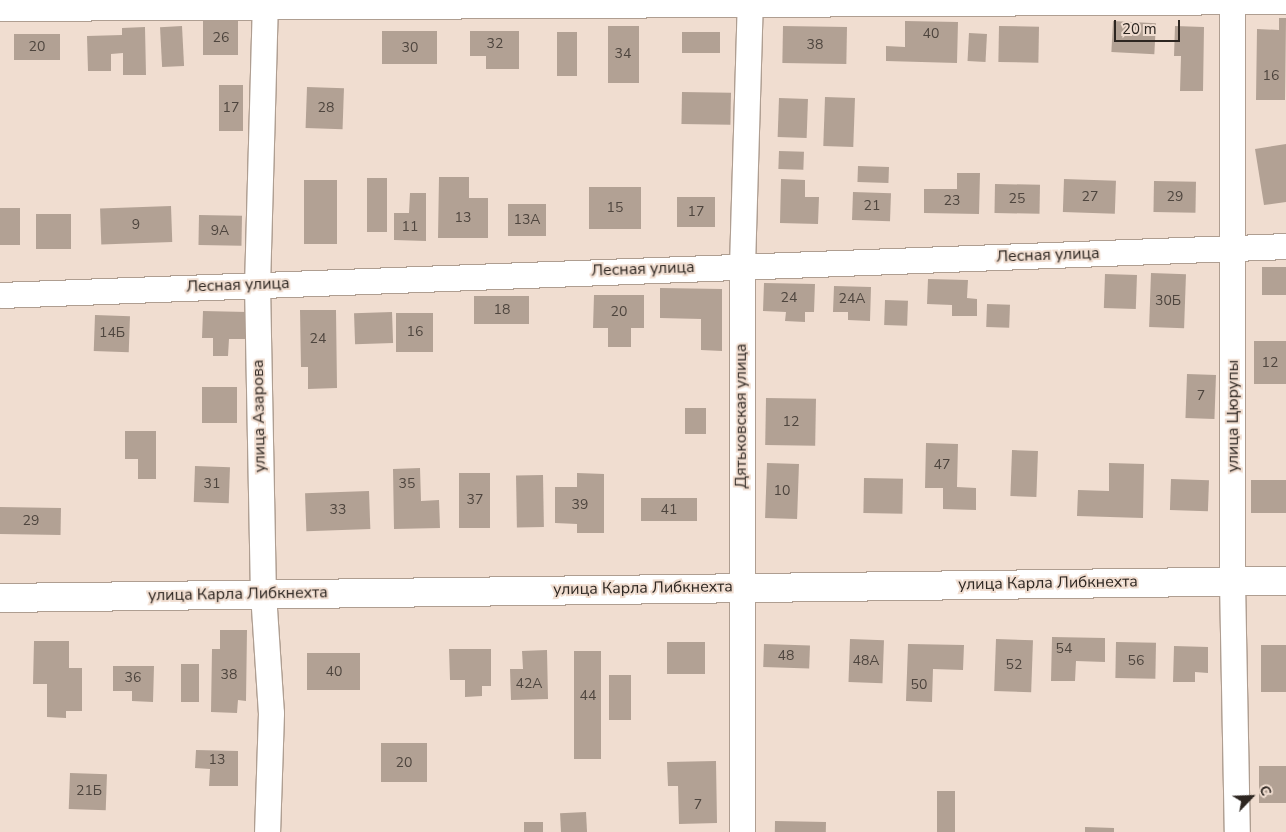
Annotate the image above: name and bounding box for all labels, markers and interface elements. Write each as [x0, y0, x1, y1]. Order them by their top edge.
scale bar [1116, 10, 1182, 42]
text: 20 m [1122, 19, 1157, 39]
house number: 40 [923, 26, 939, 42]
house number: 26 [213, 30, 229, 46]
house number: 32 [487, 36, 503, 52]
house number: 38 [807, 37, 823, 53]
house number: 20 [29, 39, 45, 55]
house number: 30 [402, 40, 418, 56]
house number: 34 [615, 46, 631, 62]
house number: 16 [1263, 68, 1279, 84]
house number: 17 [223, 100, 239, 116]
house number: 28 [318, 100, 334, 116]
house number: 27 [1082, 189, 1098, 205]
house number: 29 [1167, 189, 1183, 205]
house number: 25 [1009, 191, 1025, 207]
house number: 23 [944, 193, 960, 209]
house number: 21 [864, 198, 880, 214]
house number: 15 [607, 200, 623, 216]
house number: 17 [688, 204, 704, 220]
house number: 13 [455, 210, 471, 226]
house number: 13А [513, 212, 541, 228]
house number: 9 [132, 217, 140, 233]
house number: 11 [402, 219, 418, 235]
house number: 9А [211, 223, 229, 239]
street label: Лесная улица [996, 244, 1100, 266]
street label: Лесная улица [591, 258, 695, 280]
street label: Лесная улица [186, 274, 290, 296]
house number: 24 [781, 290, 797, 306]
house number: 24А [838, 291, 866, 307]
house number: 30Б [1155, 293, 1181, 309]
house number: 18 [494, 302, 510, 318]
house number: 20 [611, 304, 627, 320]
house number: 16 [407, 324, 423, 340]
house number: 14Б [99, 325, 125, 341]
house number: 24 [310, 331, 326, 347]
street label: Дятьковская улица [731, 344, 751, 488]
house number: 12 [1262, 355, 1278, 371]
street label: улица Азарова [248, 359, 270, 473]
street label: улица Цюрупы [1223, 360, 1243, 472]
house number: 7 [1197, 388, 1205, 404]
house number: 12 [783, 414, 799, 430]
house number: 47 [934, 457, 950, 473]
house number: 31 [204, 476, 220, 492]
house number: 35 [399, 476, 415, 492]
house number: 10 [774, 483, 790, 499]
house number: 37 [467, 492, 483, 508]
house number: 39 [572, 497, 588, 513]
house number: 33 [330, 502, 346, 518]
house number: 41 [661, 502, 677, 518]
house number: 29 [23, 513, 39, 529]
street label: улица Карла Либкнехта [958, 572, 1138, 594]
street label: улица Карла Либкнехта [553, 577, 733, 599]
street label: улица Карла Либкнехта [148, 583, 328, 605]
house number: 54 [1056, 641, 1072, 657]
house number: 48 [778, 648, 794, 664]
house number: 48А [852, 653, 880, 669]
house number: 56 [1128, 653, 1144, 669]
house number: 52 [1006, 657, 1022, 673]
house number: 40 [326, 664, 342, 680]
house number: 38 [221, 667, 237, 683]
house number: 36 [125, 670, 141, 686]
house number: 42А [515, 676, 543, 692]
house number: 50 [911, 677, 927, 693]
house number: 44 [580, 688, 596, 704]
house number: 13 [209, 752, 225, 768]
house number: 20 [396, 755, 412, 771]
north arrow [1226, 772, 1276, 822]
text: С [1255, 782, 1276, 799]
house number: 21Б [76, 783, 102, 799]
house number: 7 [694, 797, 702, 813]

